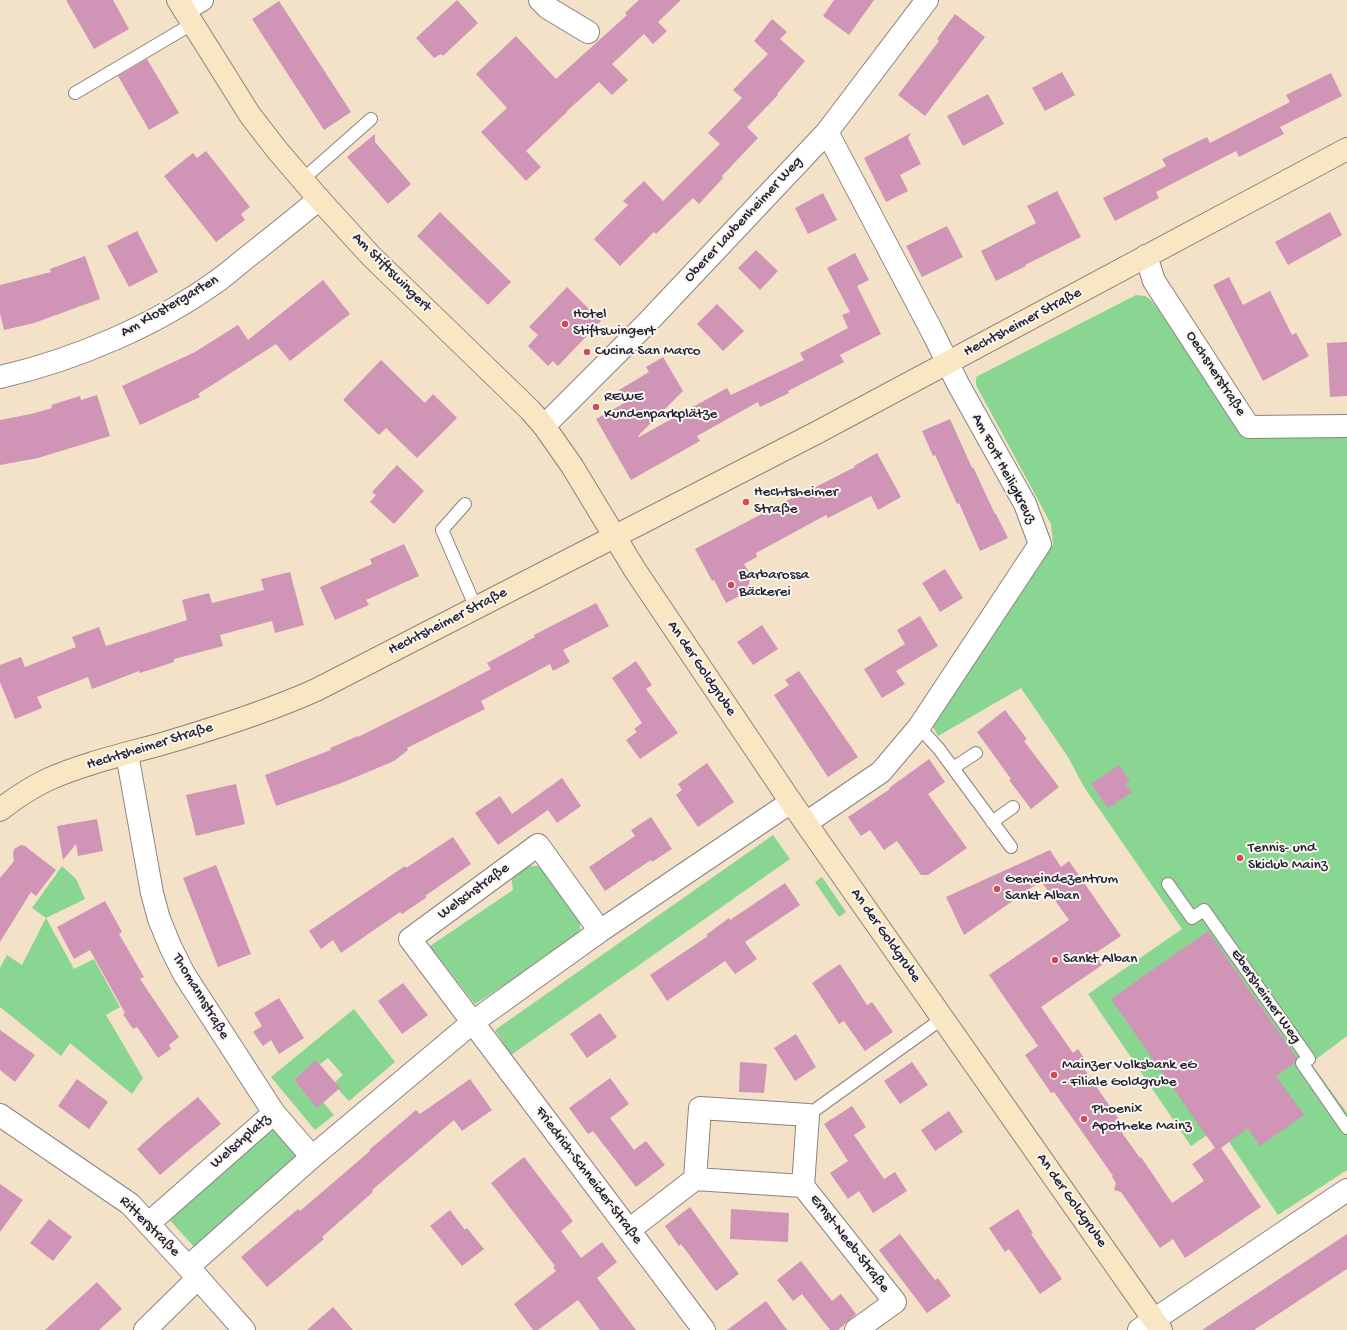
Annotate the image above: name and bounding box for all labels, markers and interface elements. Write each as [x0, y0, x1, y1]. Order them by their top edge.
street label: Oberer Laubenheimer Weg [681, 153, 807, 287]
street label: Am Stiftswingert [347, 229, 435, 317]
street label: Am Klostergarten [118, 272, 222, 342]
street label: Hechtsheimer Straße [961, 284, 1085, 362]
place label: Hotel Stiftswingert [573, 306, 655, 341]
marker: Hotel Stiftswingert [560, 319, 570, 329]
street label: Oechsnerstraße [1181, 328, 1249, 420]
place label: Cucina San Marco [595, 343, 700, 361]
marker: Cucina San Marco [582, 347, 592, 357]
place label: REWE Kundenparkplätze [604, 389, 717, 424]
marker: REWE Kundenparkplätze [591, 402, 601, 412]
street label: Am Fort Heiligkreuz [967, 411, 1039, 527]
place label: Hechtsheimer Straße [754, 484, 838, 519]
marker: Hechtsheimer Straße [741, 497, 751, 507]
place label: Barbarossa Bäckerei [739, 567, 809, 602]
marker: Barbarossa Bäckerei [726, 580, 736, 590]
street label: Hechtsheimer Straße [386, 584, 510, 660]
street label: An der Goldgrube [663, 618, 739, 720]
street label: Hechtsheimer Straße [85, 719, 215, 775]
place label: Tennis- und Skiclub Mainz [1248, 840, 1328, 875]
marker: Tennis- und Skiclub Mainz [1235, 853, 1245, 863]
street label: Welschstraße [434, 860, 514, 924]
place label: Gemeindezentrum Sankt Alban [1005, 871, 1118, 906]
marker: Gemeindezentrum Sankt Alban [992, 884, 1002, 894]
street label: An der Goldgrube [846, 885, 924, 987]
street label: Ebersheimer Weg [1226, 946, 1304, 1048]
street label: Thomannstraße [167, 951, 233, 1043]
place label: Sankt Alban [1063, 951, 1137, 969]
marker: Sankt Alban [1050, 955, 1060, 965]
place label: Mainzer Volksbank eG - Filiale Goldgrube [1062, 1057, 1197, 1092]
marker: Mainzer Volksbank eG - Filiale Goldgrube [1049, 1070, 1059, 1080]
place label: Phoenix Apotheke Mainz [1092, 1101, 1192, 1136]
street label: Friedrich-Schneider-Straße [530, 1104, 646, 1248]
street label: Welschplatz [207, 1111, 275, 1173]
marker: Phoenix Apotheke Mainz [1079, 1114, 1089, 1124]
street label: An der Goldgrube [1032, 1150, 1110, 1252]
street label: Ernst-Neeb-Straße [805, 1191, 893, 1297]
street label: Ritterstraße [115, 1193, 183, 1261]

